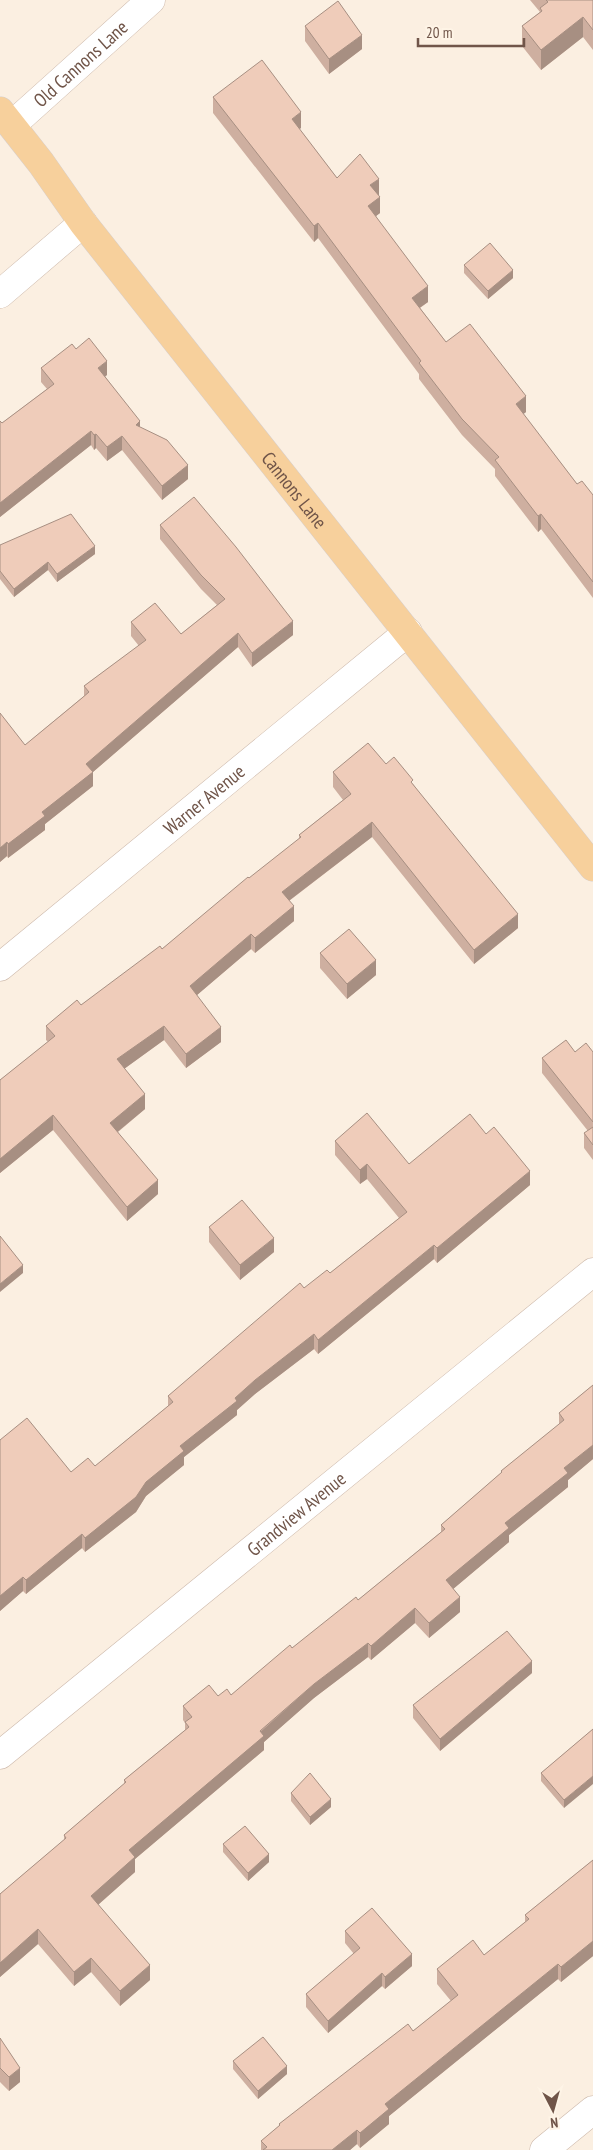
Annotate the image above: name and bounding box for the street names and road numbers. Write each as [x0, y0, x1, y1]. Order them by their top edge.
street label: Old Cannons Lane [28, 15, 133, 112]
street label: Cannons Lane [257, 447, 332, 533]
street label: Warner Avenue [159, 759, 250, 840]
street label: Grandview Avenue [242, 1466, 351, 1561]

